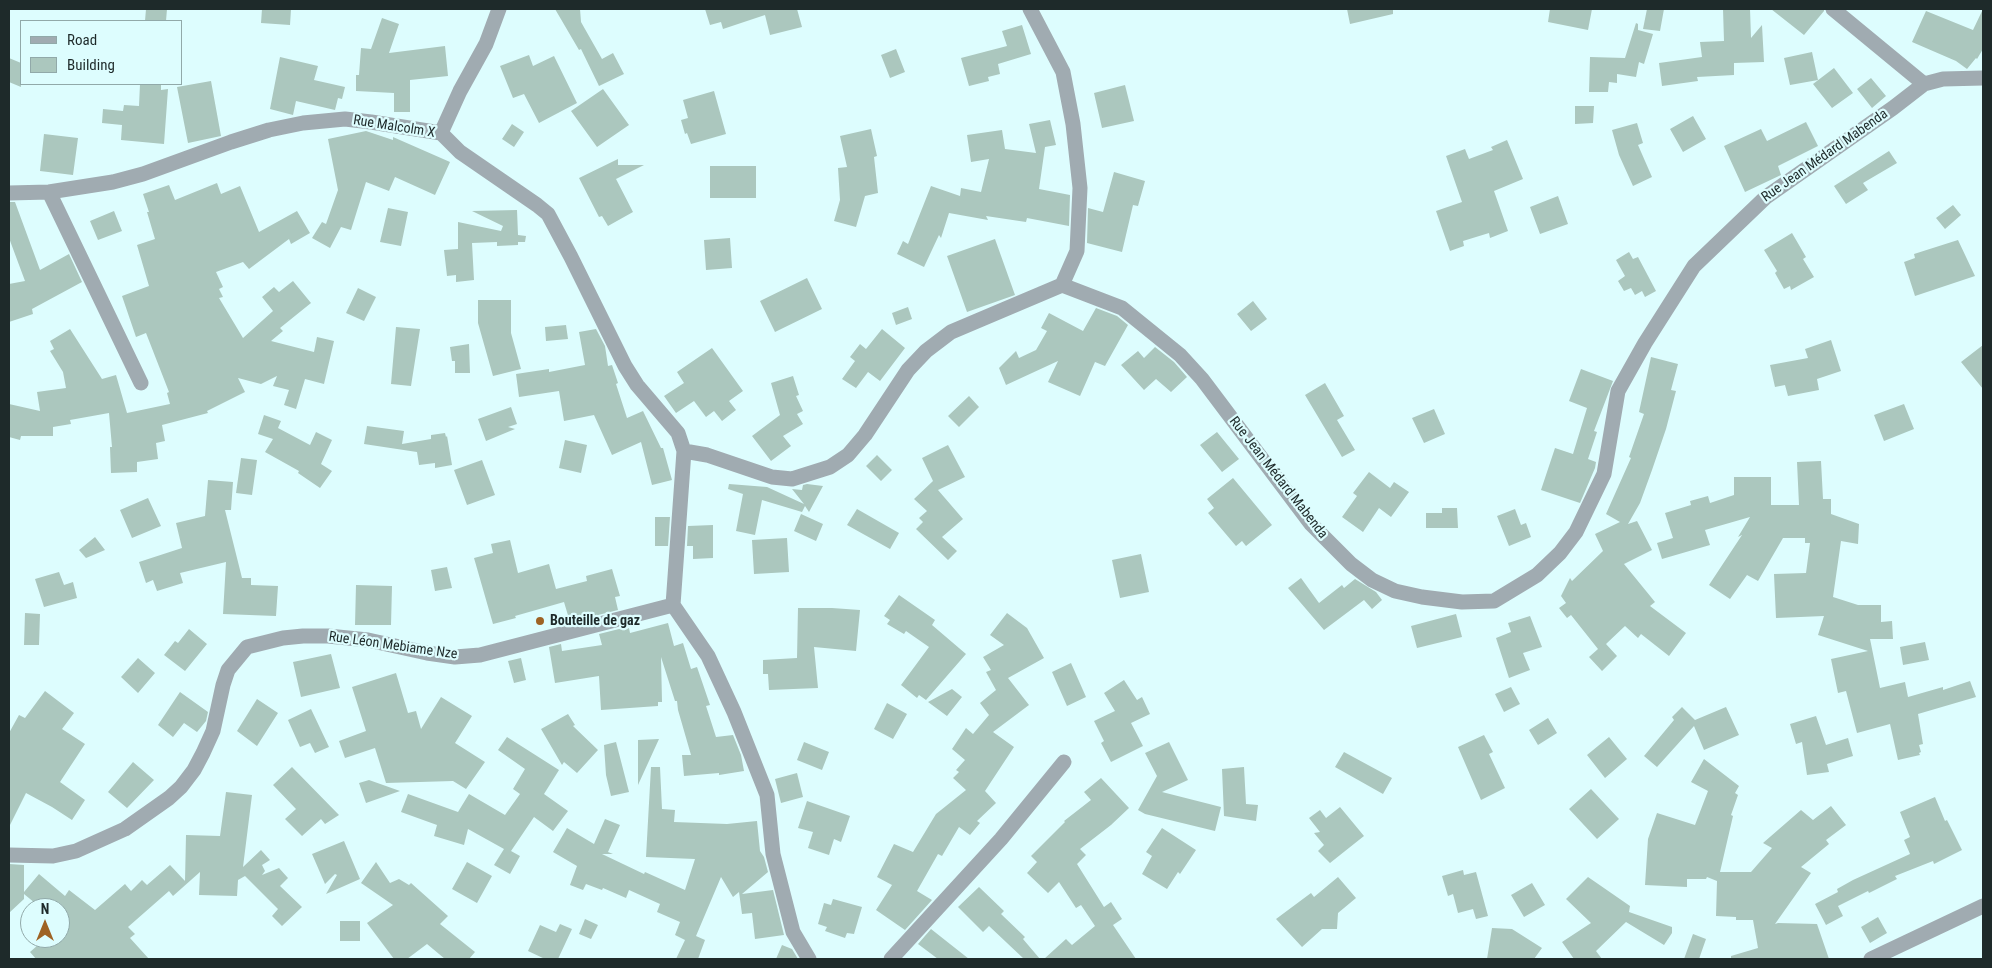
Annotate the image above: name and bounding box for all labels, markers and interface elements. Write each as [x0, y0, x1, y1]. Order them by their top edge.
legend [20, 20, 182, 85]
text: Road [67, 31, 97, 49]
text: Building [67, 56, 115, 74]
street label: Rue Jean Médard Mabenda [1759, 106, 1891, 206]
street label: Rue Malcolm X [352, 112, 436, 142]
street label: Rue Jean Médard Mabenda [1225, 414, 1331, 542]
place label: Bouteille de gaz [550, 613, 640, 629]
marker: Bouteille de gaz [534, 615, 546, 627]
street label: Rue Léon Mebiame Nze [328, 629, 458, 663]
north arrow [20, 898, 70, 948]
text: N [41, 901, 49, 917]

